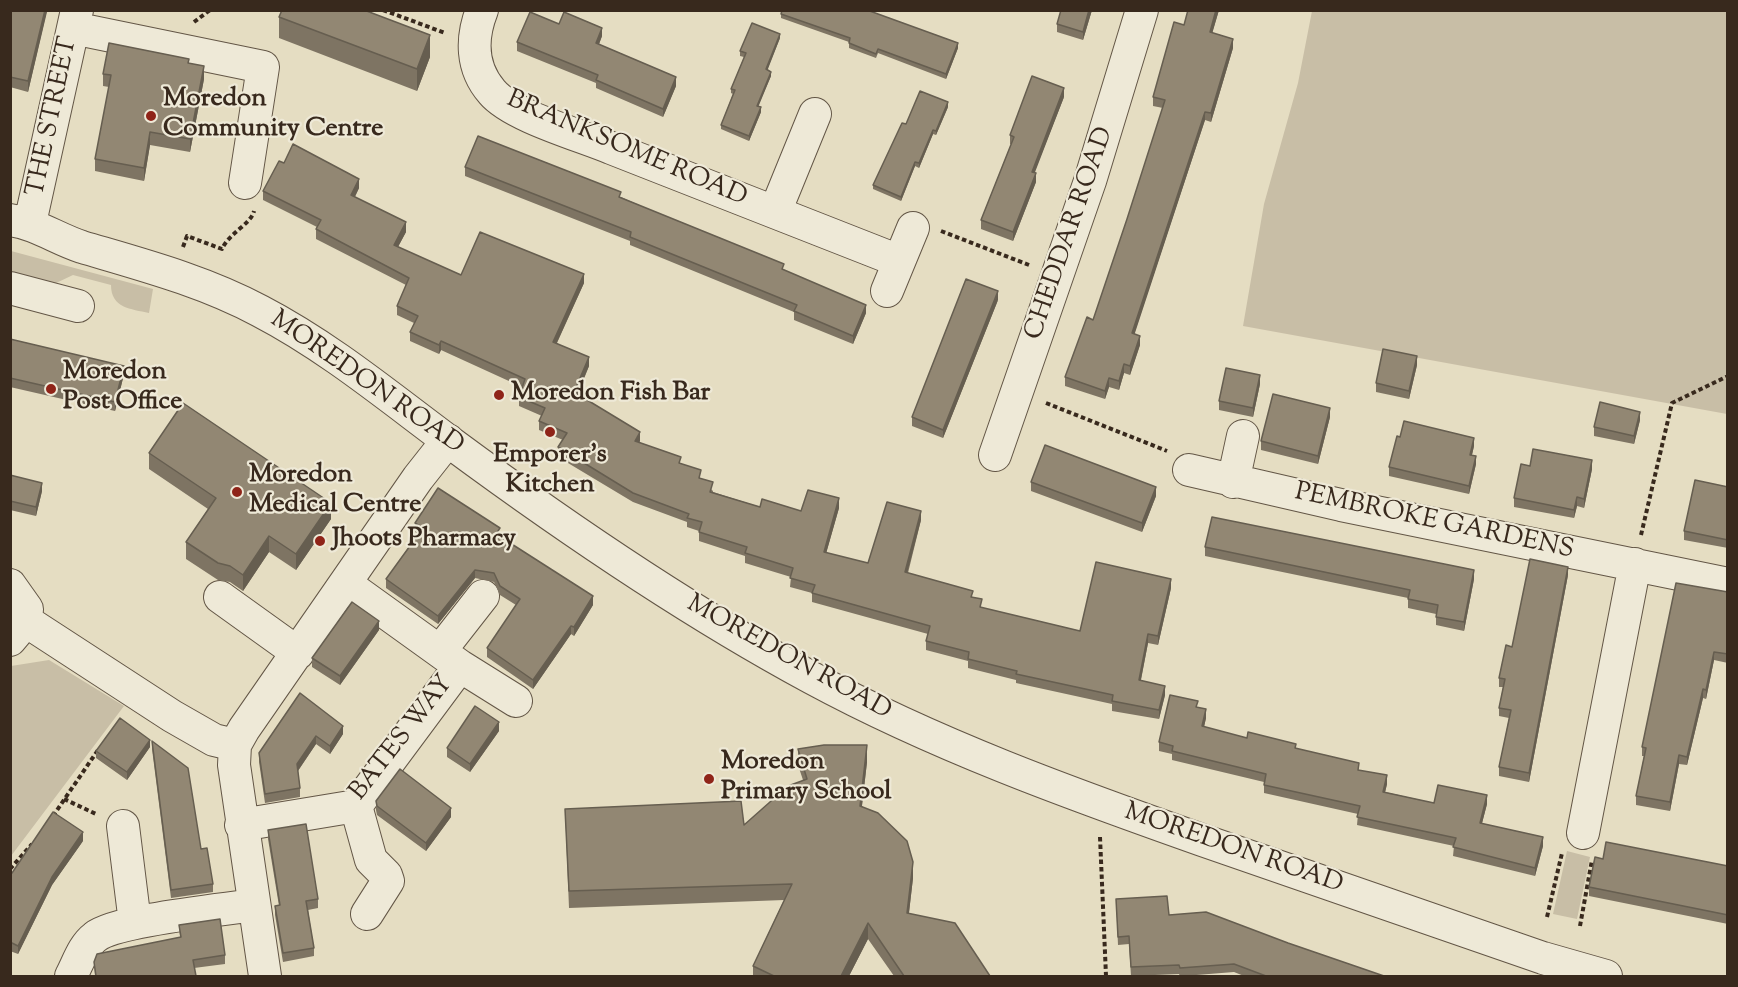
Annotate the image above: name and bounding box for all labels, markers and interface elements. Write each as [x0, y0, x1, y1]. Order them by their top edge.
street label: THE STREET [22, 34, 86, 200]
place label: Moredon Community Centre [163, 85, 383, 146]
street label: BRANKSOME ROAD [501, 85, 751, 215]
marker: Moredon Community Centre [144, 109, 158, 123]
street label: CHEDDAR ROAD [1020, 123, 1122, 345]
street label: MOREDON ROAD [263, 305, 469, 463]
place label: Moredon Post Office [63, 358, 182, 420]
place label: Moredon Fish Bar [511, 379, 710, 411]
marker: Moredon Post Office [44, 382, 58, 396]
marker: Moredon Fish Bar [492, 388, 506, 402]
marker: Emporer's Kitchen [543, 425, 557, 439]
place label: Emporer's Kitchen [493, 441, 607, 502]
place label: Moredon Medical Centre [249, 461, 421, 522]
street label: PEMBROKE GARDENS [1292, 478, 1576, 568]
marker: Moredon Medical Centre [230, 485, 244, 499]
place label: Jhoots Pharmacy [332, 525, 516, 557]
marker: Jhoots Pharmacy [313, 534, 327, 548]
street label: MOREDON ROAD [680, 590, 896, 728]
street label: BATES WAY [344, 670, 462, 808]
place label: Moredon Primary School [721, 748, 891, 810]
marker: Moredon Primary School [702, 772, 716, 786]
street label: MOREDON ROAD [1120, 798, 1346, 902]

